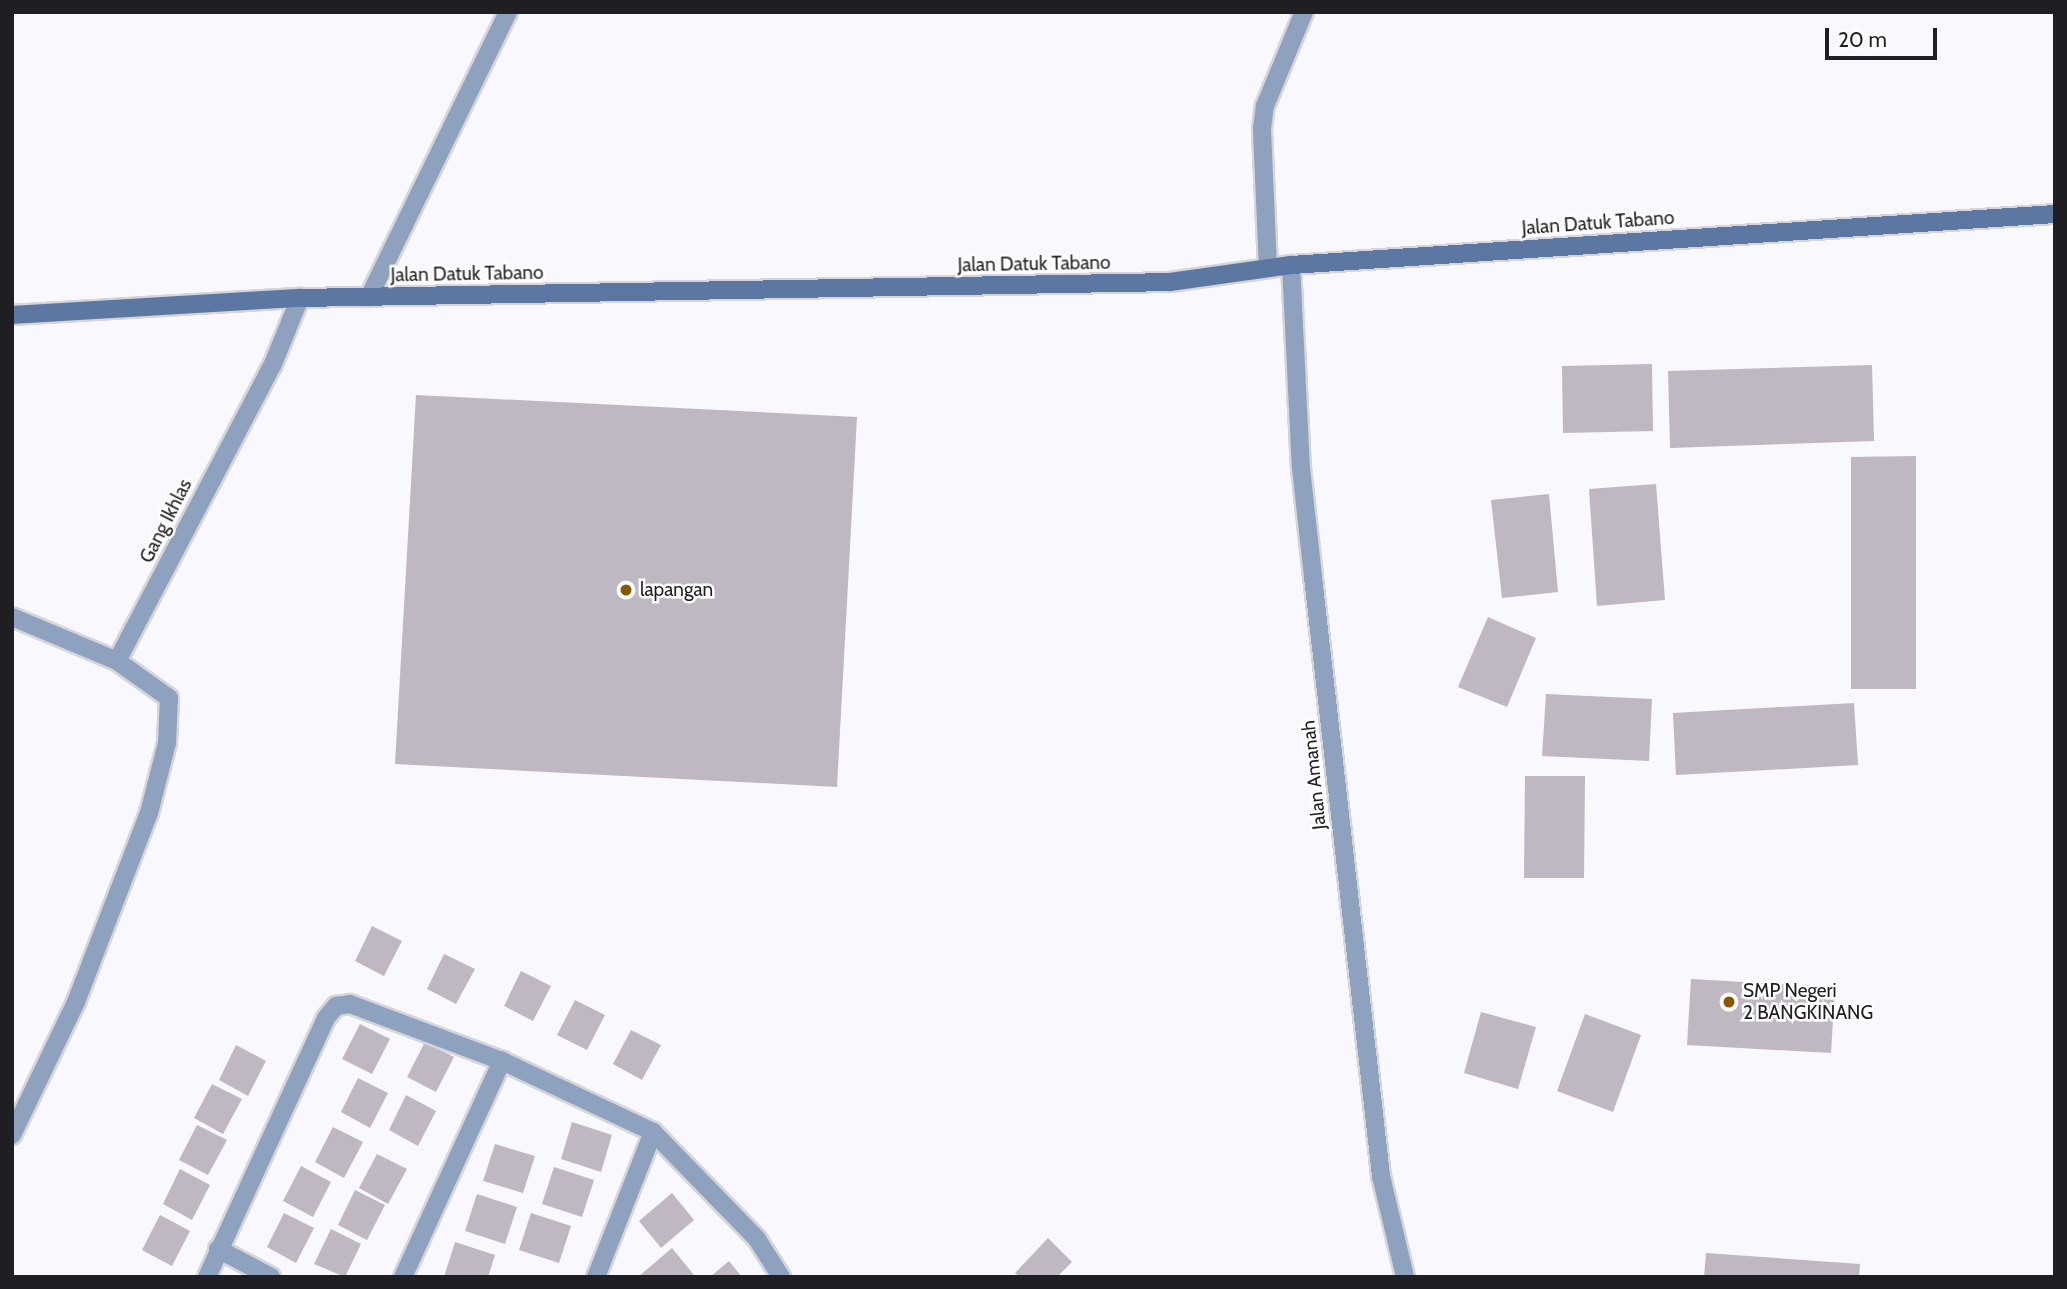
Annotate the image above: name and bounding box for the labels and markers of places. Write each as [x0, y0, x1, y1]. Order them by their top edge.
place label: lapangan [640, 579, 713, 601]
marker: lapangan [618, 582, 634, 598]
place label: SMP Negeri 2 BANGKINANG [1743, 980, 1873, 1024]
marker: SMP Negeri 2 BANGKINANG [1721, 994, 1737, 1010]

